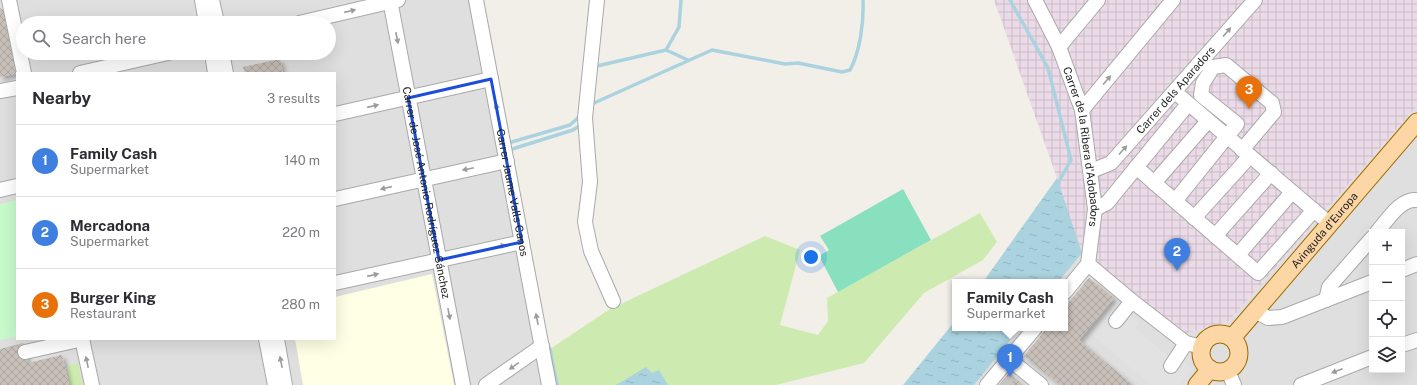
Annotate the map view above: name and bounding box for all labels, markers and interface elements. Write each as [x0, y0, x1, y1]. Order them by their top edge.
one-way arrow [344, 8, 357, 14]
search box [16, 16, 336, 60]
one-way arrow [1223, 26, 1232, 37]
icon: search [30, 27, 52, 49]
text: Search here [62, 30, 146, 47]
one-way arrow [394, 32, 400, 44]
street label: Carrer dels Aparadors [1134, 43, 1218, 136]
street label: Carrer de la Ribera d'Adobadors [1061, 65, 1101, 228]
one-way arrow [1102, 75, 1111, 85]
pin: 3 [1236, 76, 1262, 109]
street label: Carrer de José Antonio Rodríguez Sánchez [401, 86, 452, 300]
text: Nearby [32, 88, 91, 108]
text: 3 results [267, 91, 320, 106]
one-way arrow [367, 102, 379, 108]
one-way arrow [493, 103, 499, 115]
street label: Carrer Jaume Valls Canos [495, 128, 531, 258]
text: Family Cash [70, 145, 157, 162]
one-way arrow [1118, 145, 1127, 155]
text: 1 [42, 153, 48, 168]
text: 140 m [284, 153, 320, 168]
text: Supermarket [70, 162, 149, 177]
one-way arrow [462, 167, 475, 173]
one-way arrow [379, 185, 392, 191]
street label: Avinguda d'Europa [1289, 190, 1360, 270]
text: Mercadona [70, 217, 150, 234]
text: 2 [41, 225, 49, 240]
text: 220 m [282, 225, 320, 240]
map controls [1369, 229, 1405, 373]
button: + [1369, 229, 1405, 265]
text: Supermarket [70, 234, 149, 249]
pin: 2 [1164, 238, 1190, 271]
one-way arrow [494, 243, 506, 249]
your location [801, 247, 821, 267]
button: − [1369, 265, 1405, 301]
one-way arrow [367, 271, 379, 277]
popup [952, 279, 1068, 331]
text: Burger King [70, 289, 156, 306]
text: Family Cash [966, 289, 1054, 306]
text: 3 [41, 297, 49, 312]
text: 280 m [282, 297, 320, 312]
button: locate [1369, 301, 1405, 337]
text: Restaurant [70, 306, 136, 321]
text: Supermarket [966, 306, 1046, 321]
one-way arrow [446, 308, 452, 320]
one-way arrow [533, 313, 539, 325]
button: layers [1369, 337, 1405, 373]
pin: 1 [997, 344, 1023, 377]
one-way arrow [84, 356, 90, 368]
one-way arrow [278, 356, 284, 368]
one-way arrow [509, 361, 519, 369]
one-way arrow [1330, 369, 1342, 375]

